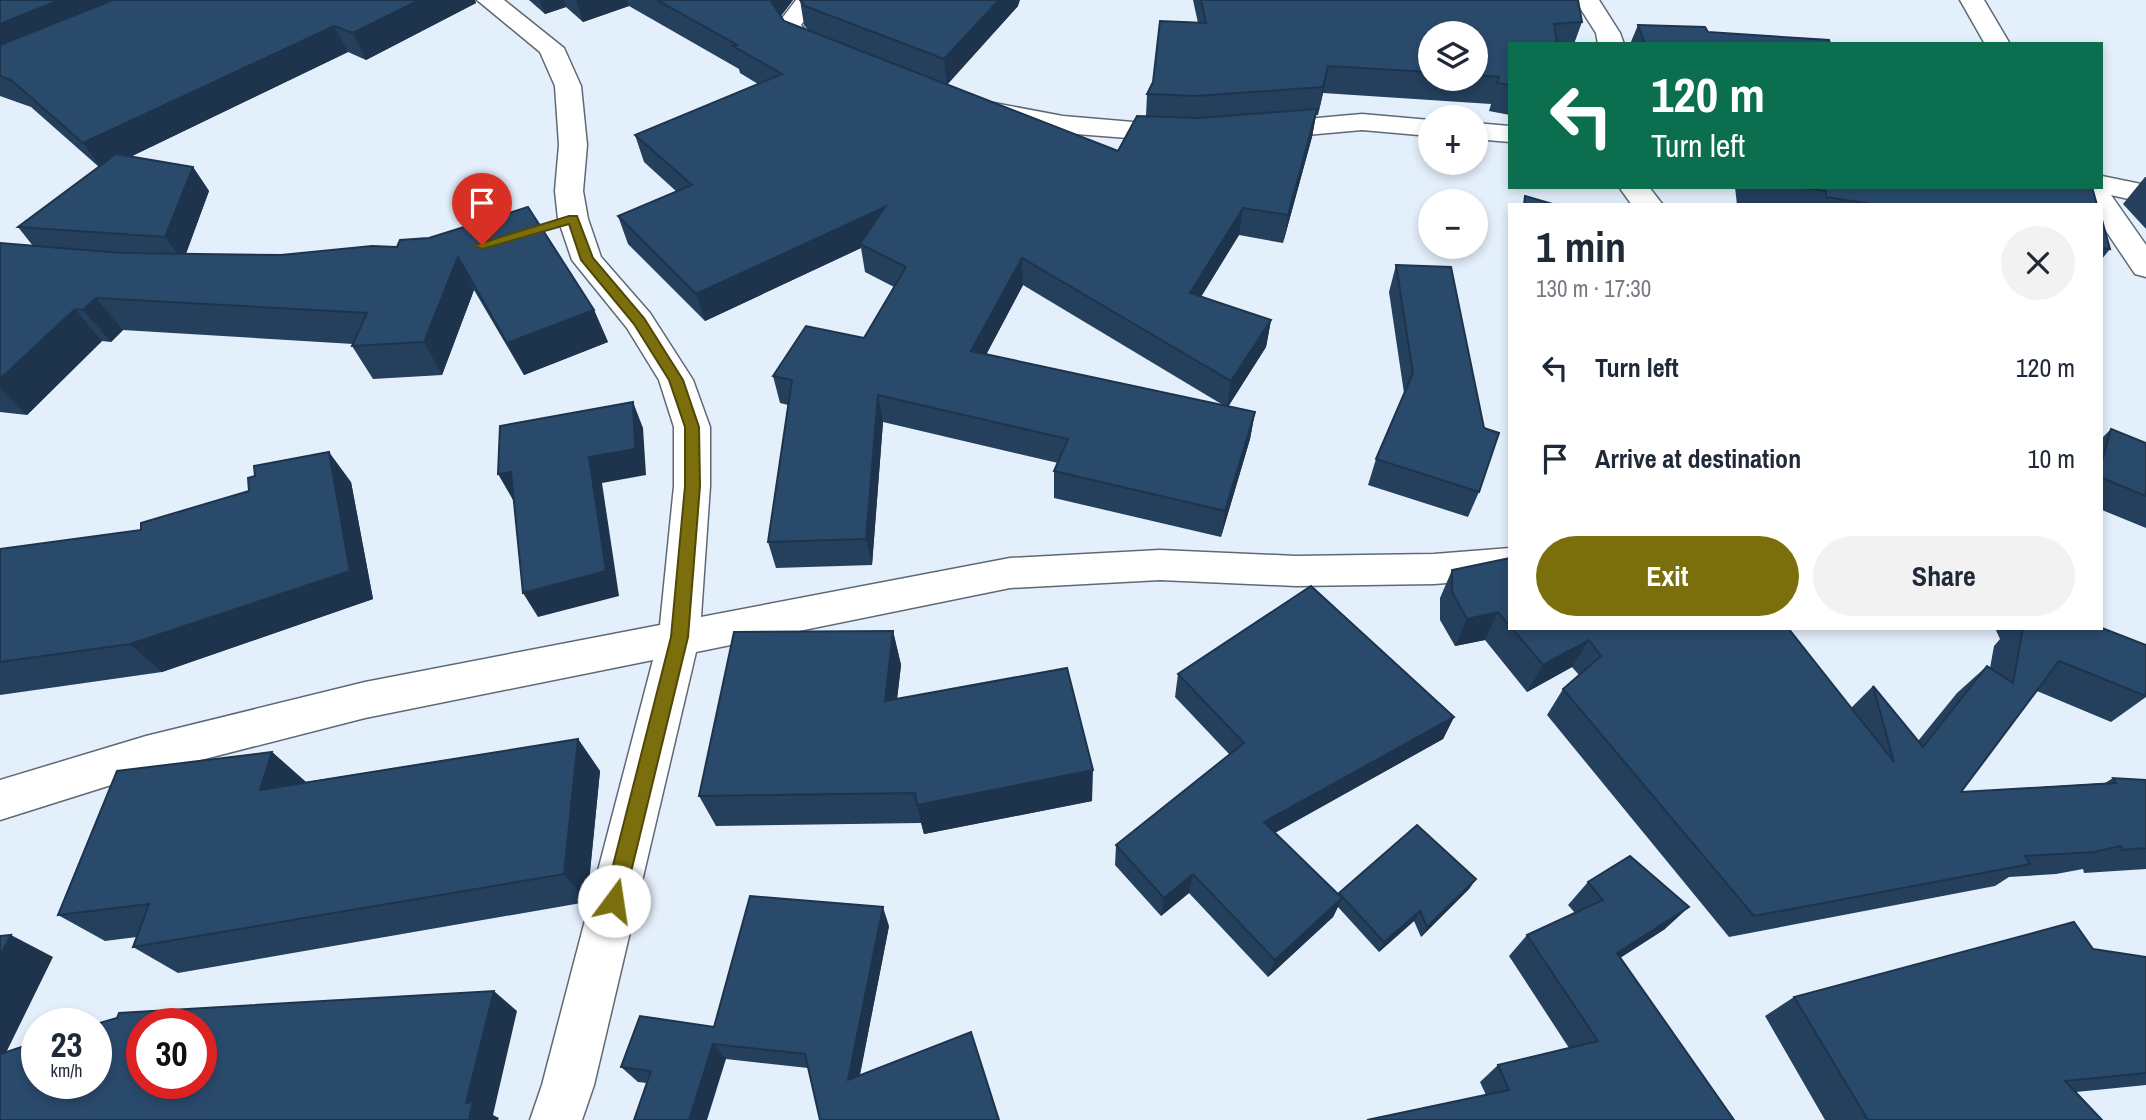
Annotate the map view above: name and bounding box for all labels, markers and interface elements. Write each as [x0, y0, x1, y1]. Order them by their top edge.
map controls [1418, 21, 1488, 259]
button: layers [1418, 21, 1488, 91]
text: 120 m [1651, 61, 1765, 127]
icon: left [1536, 70, 1627, 161]
button: + [1418, 105, 1488, 175]
text: Turn left [1651, 124, 1745, 167]
pin [452, 173, 512, 245]
icon: arrive [463, 184, 501, 222]
button: − [1418, 189, 1488, 259]
text: 1 min [1536, 219, 1626, 275]
button: close [2001, 226, 2075, 300]
text: 130 m · 17:30 [1536, 273, 1651, 304]
icon: left [1536, 349, 1574, 387]
text: Turn left [1595, 350, 1679, 385]
text: 120 m [2016, 350, 2075, 385]
icon: arrive [1536, 440, 1574, 478]
text: Arrive at destination [1595, 441, 1801, 476]
text: 10 m [2028, 441, 2075, 476]
button: Exit [1536, 536, 1799, 616]
button: Share [1813, 536, 2075, 616]
position arrow [577, 864, 651, 938]
speed limit sign: 30 [126, 1008, 217, 1099]
text: 23 [51, 1021, 82, 1068]
text: km/h [51, 1058, 83, 1083]

